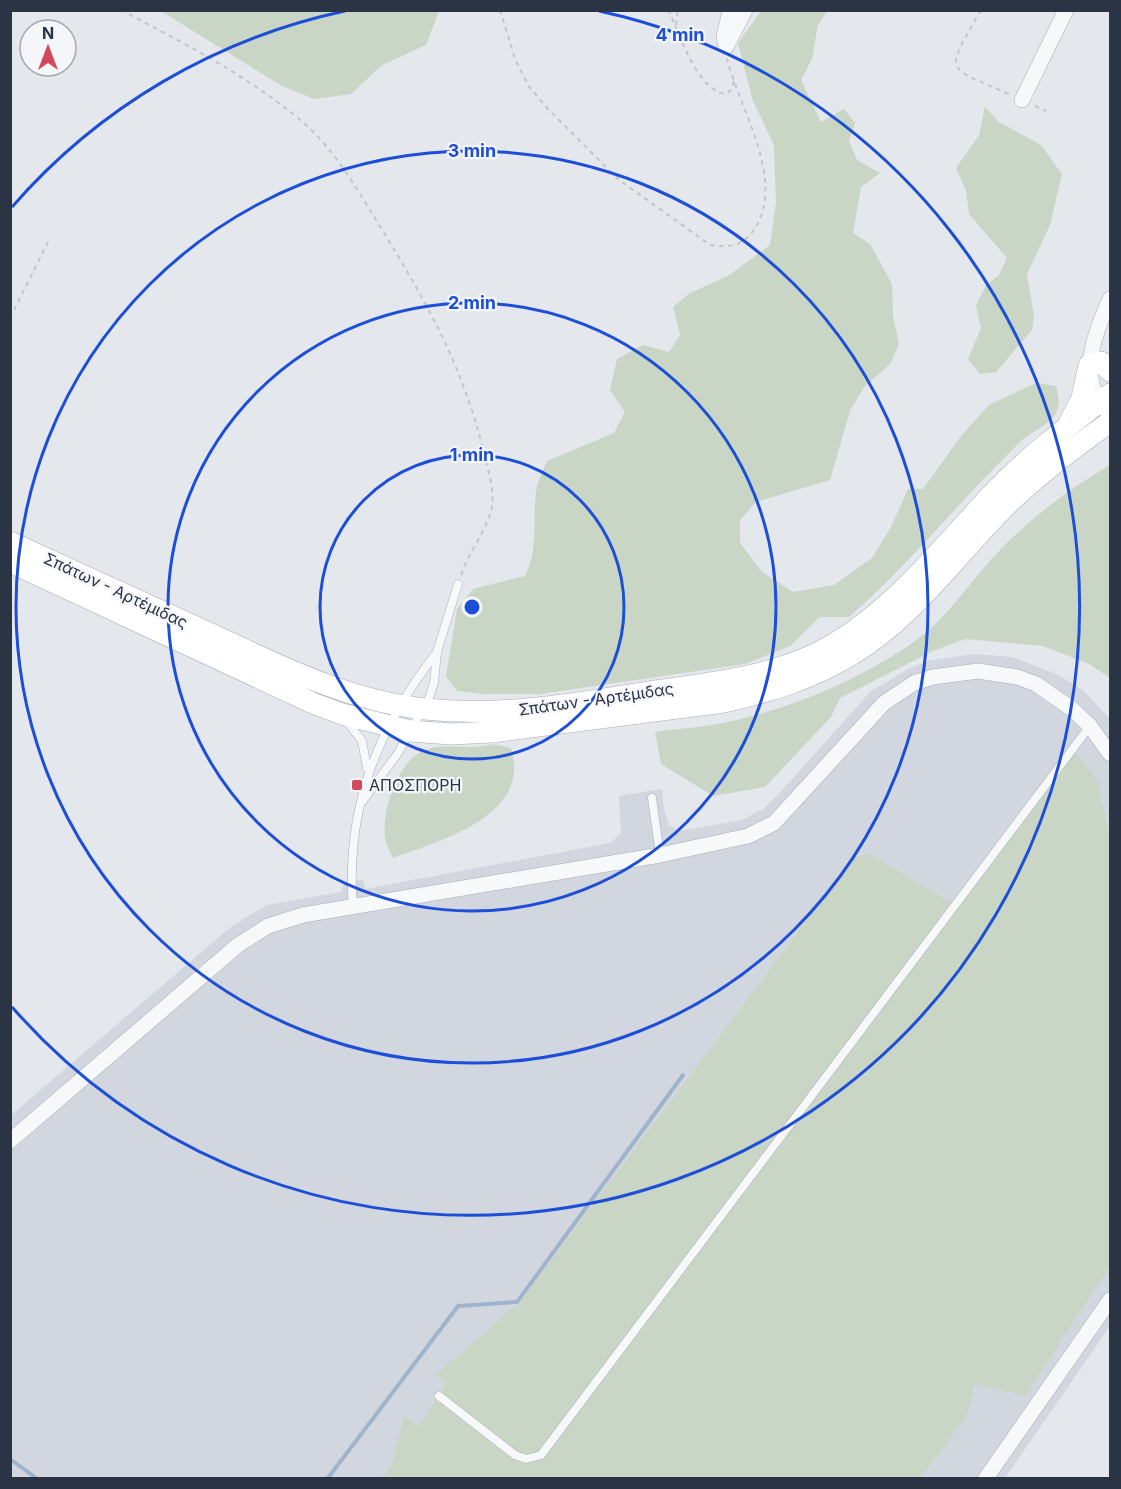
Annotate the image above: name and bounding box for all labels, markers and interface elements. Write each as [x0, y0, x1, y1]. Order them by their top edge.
north arrow [18, 18, 78, 78]
text: N [42, 23, 54, 43]
text: 4 min [656, 24, 704, 45]
text: 3 min [448, 140, 496, 161]
text: 2 min [448, 292, 496, 313]
text: 1 min [450, 444, 494, 465]
street label: Σπάτων - Αρτέμιδας [41, 548, 191, 632]
centre of rings [462, 597, 482, 617]
street label: Σπάτων - Αρτέμιδας [517, 678, 675, 720]
place label: ΑΠΟΣΠΟΡΗ [369, 775, 461, 795]
marker: ΑΠΟΣΠΟΡΗ [350, 778, 364, 792]

